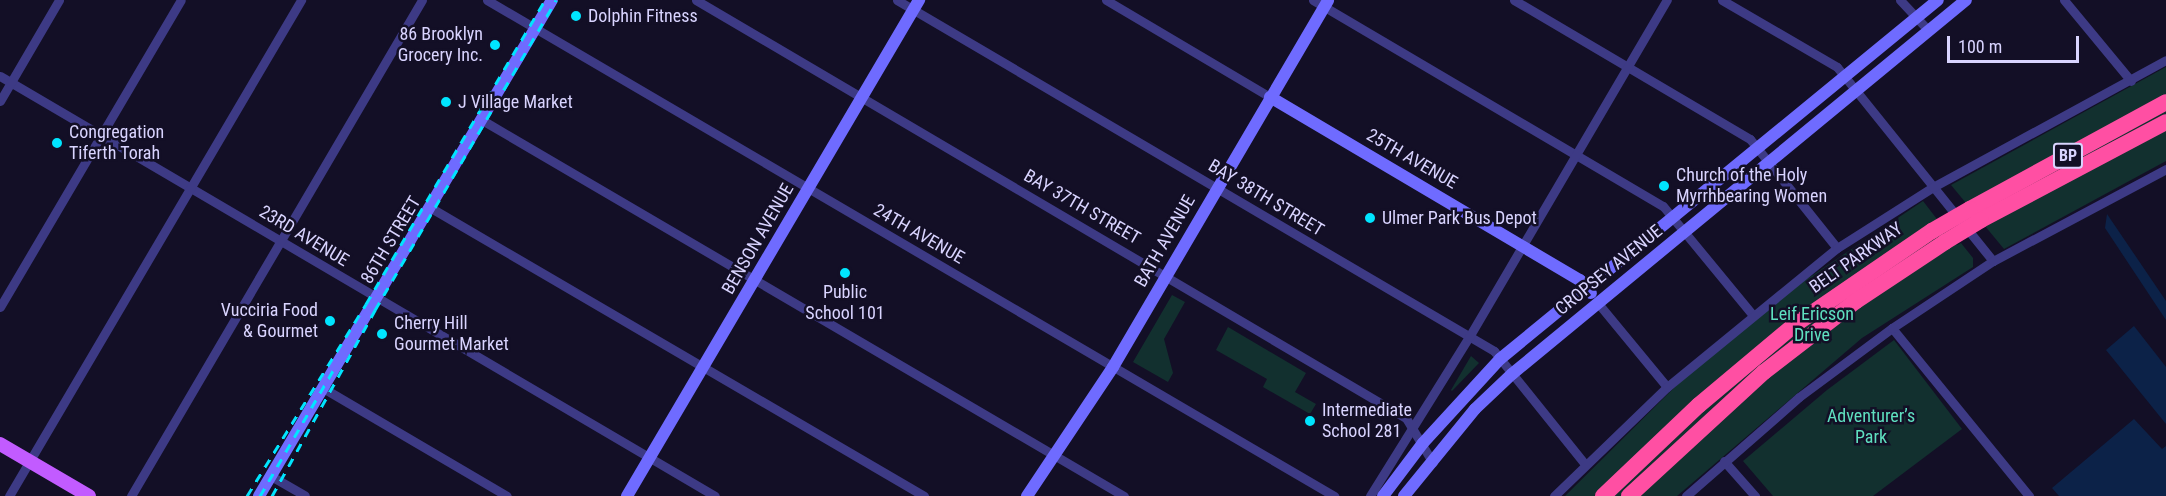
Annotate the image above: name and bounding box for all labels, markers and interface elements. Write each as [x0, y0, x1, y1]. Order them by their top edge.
place label: Dolphin Fitness [588, 5, 698, 27]
marker: Dolphin Fitness [569, 9, 583, 23]
place label: 86 Brooklyn Grocery Inc. [398, 24, 483, 66]
scale bar [1950, 24, 2082, 62]
text: 100 m [1958, 36, 2002, 57]
marker: 86 Brooklyn Grocery Inc. [488, 38, 502, 52]
place label: J Village Market [458, 91, 573, 113]
marker: J Village Market [439, 95, 453, 109]
place label: Congregation Tiferth Torah [69, 122, 164, 164]
street label: 25TH AVENUE [1363, 124, 1461, 194]
marker: Congregation Tiferth Torah [50, 136, 64, 150]
road number: BP [2052, 143, 2084, 169]
street label: BAY 38TH STREET [1204, 155, 1328, 241]
street label: BAY 37TH STREET [1020, 165, 1144, 249]
place label: Church of the Holy Myrrhbearing Women [1676, 165, 1827, 207]
marker: Church of the Holy Myrrhbearing Women [1657, 179, 1671, 193]
street label: BENSON AVENUE [718, 180, 798, 298]
street label: BATH AVENUE [1130, 191, 1200, 291]
street label: 86TH STREET [356, 192, 426, 288]
street label: 24TH AVENUE [870, 199, 968, 269]
street label: 23RD AVENUE [255, 201, 353, 271]
place label: Ulmer Park Bus Depot [1382, 207, 1537, 229]
marker: Ulmer Park Bus Depot [1363, 211, 1377, 225]
street label: BELT PARKWAY [1805, 218, 1907, 298]
street label: CROPSEY AVENUE [1551, 220, 1667, 320]
marker: Public School 101 [838, 266, 852, 280]
place label: Public School 101 [805, 282, 885, 324]
place label: Vucciria Food & Gourmet [221, 300, 318, 342]
park label: Leif Ericson Drive [1770, 304, 1854, 346]
place label: Cherry Hill Gourmet Market [394, 313, 509, 356]
marker: Vucciria Food & Gourmet [323, 314, 337, 328]
marker: Cherry Hill Gourmet Market [375, 327, 389, 341]
place label: Intermediate School 281 [1322, 400, 1412, 442]
park label: Adventurer’s Park [1827, 406, 1915, 448]
marker: Intermediate School 281 [1303, 414, 1317, 428]

